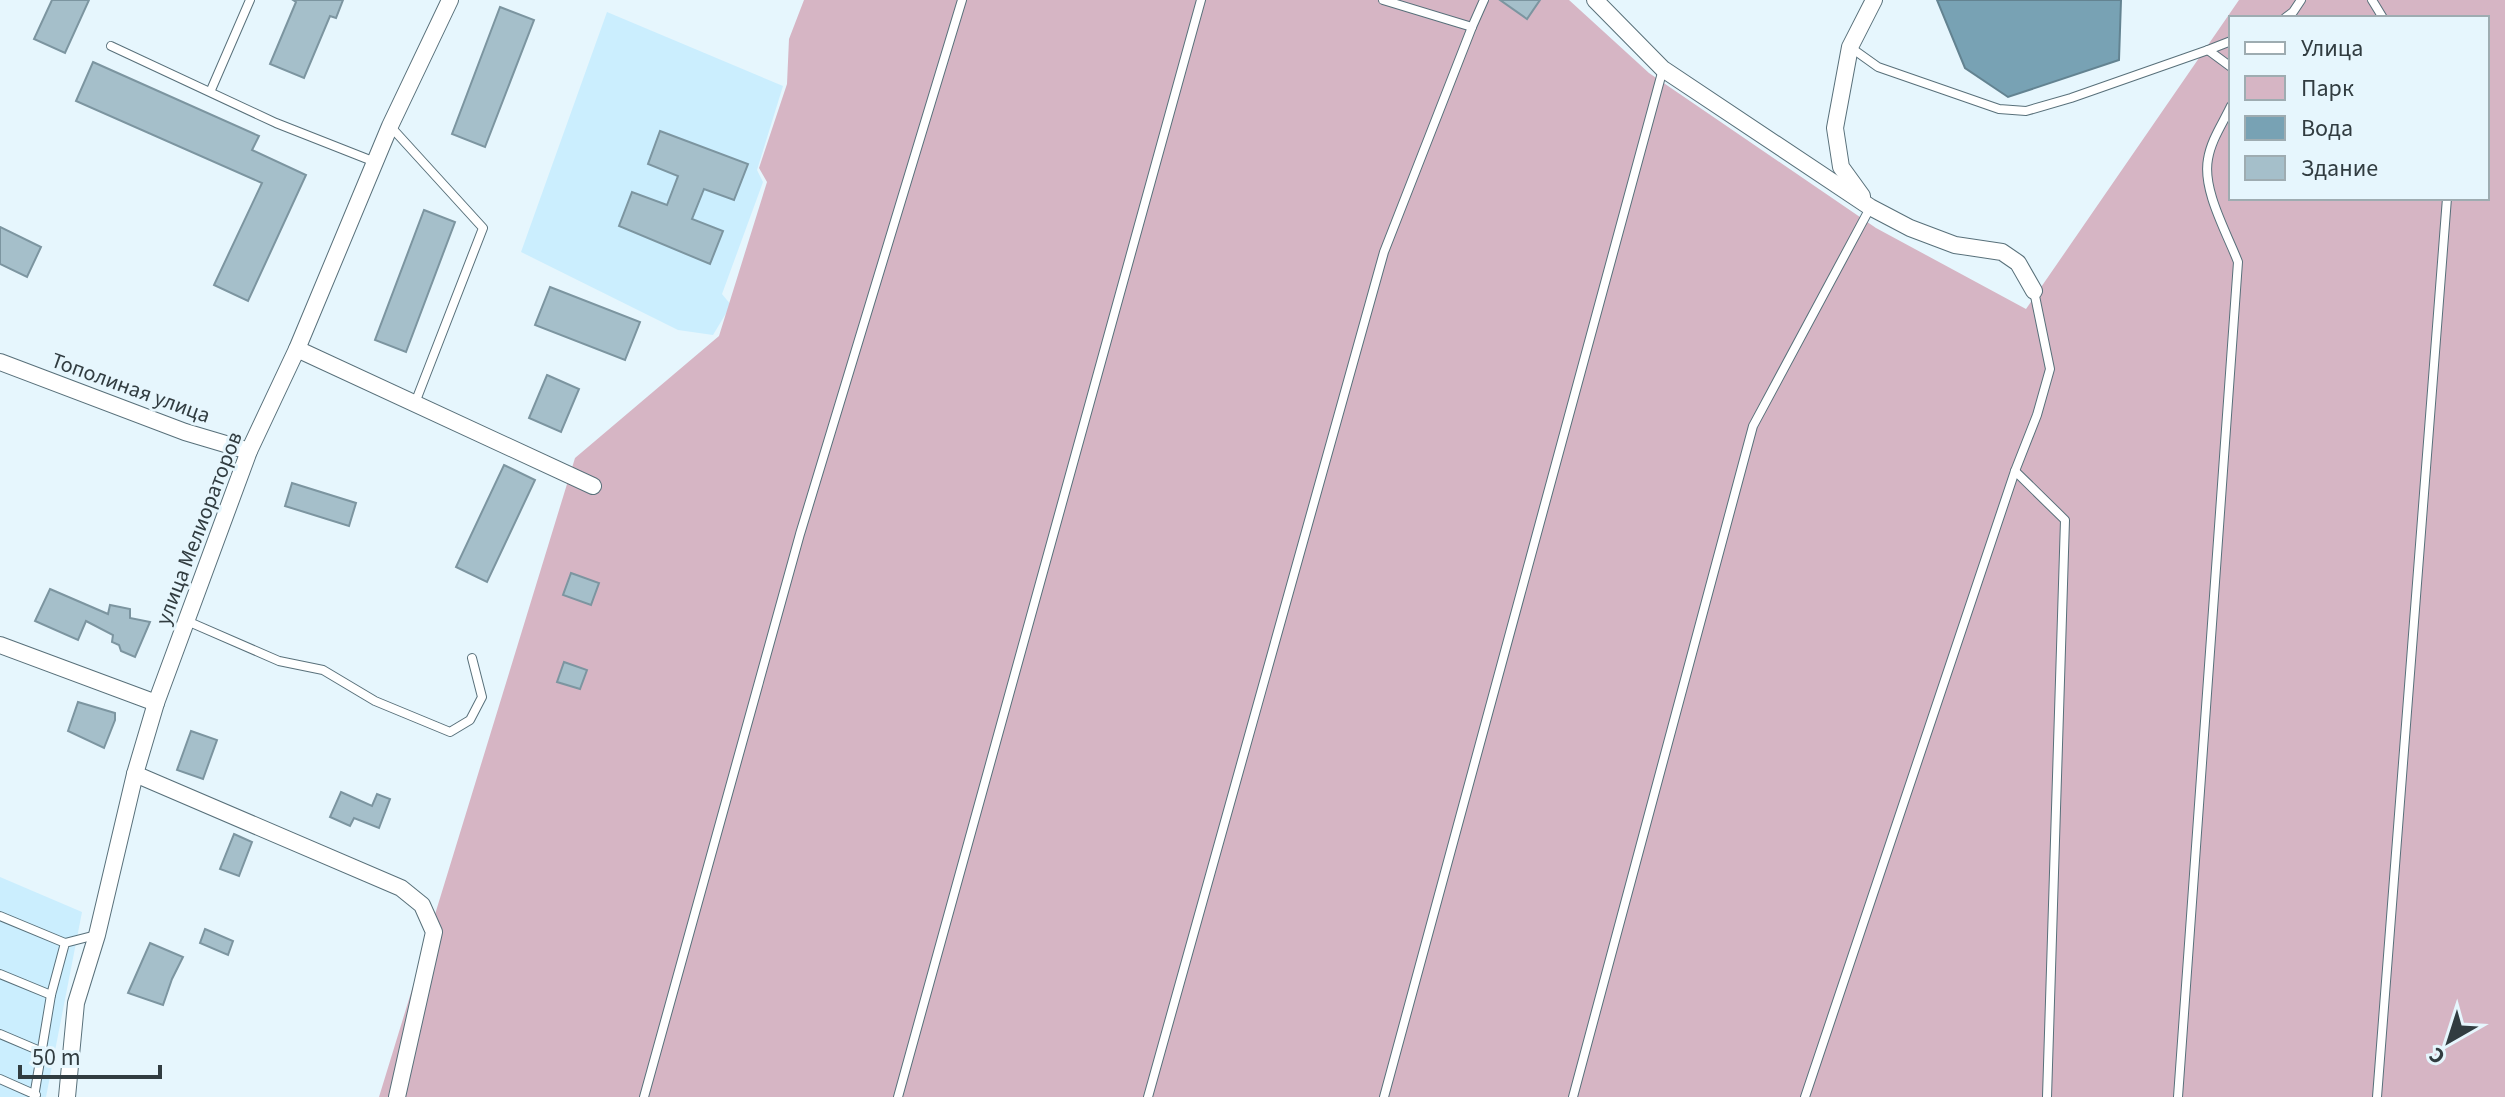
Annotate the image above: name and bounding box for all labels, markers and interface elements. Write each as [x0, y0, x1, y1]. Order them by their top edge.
legend [2229, 16, 2489, 200]
text: Улица [2301, 31, 2363, 66]
text: Парк [2301, 71, 2354, 106]
text: Вода [2301, 111, 2353, 146]
text: Здание [2301, 151, 2378, 186]
street label: Тополиная улица [47, 344, 215, 432]
street label: улица Мелиораторов [147, 427, 251, 630]
north arrow [2409, 1001, 2489, 1081]
scale bar [20, 1029, 160, 1079]
text: С [2422, 1039, 2452, 1072]
text: 50 m [32, 1040, 81, 1075]

